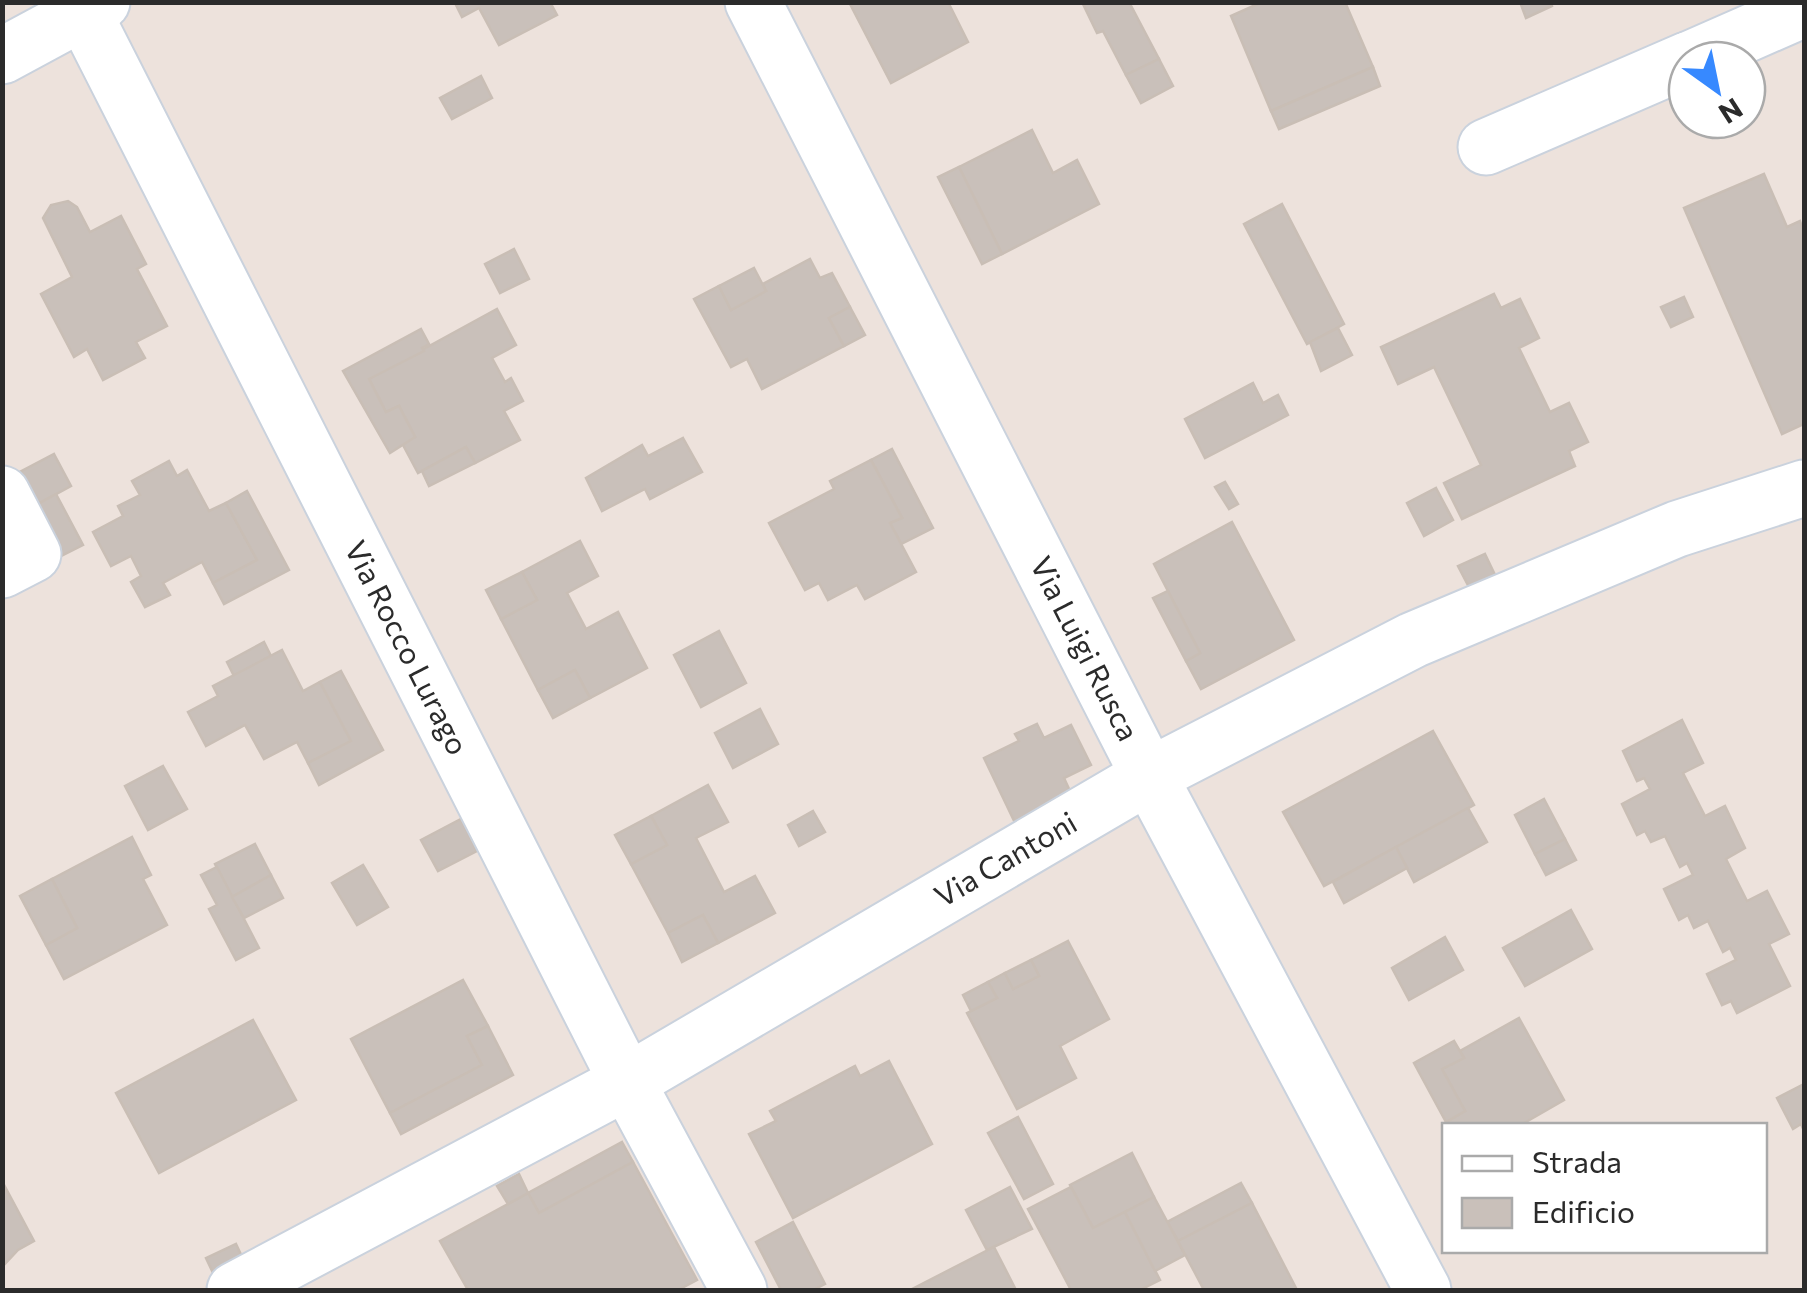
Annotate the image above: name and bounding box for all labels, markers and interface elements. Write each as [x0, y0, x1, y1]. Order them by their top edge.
north arrow [1667, 40, 1767, 140]
text: N [1713, 92, 1749, 132]
street label: Via Rocco Lurago [338, 534, 478, 760]
street label: Via Luigi Rusca [1024, 549, 1149, 746]
street label: Via Cantoni [927, 802, 1082, 913]
legend [1442, 1123, 1767, 1253]
text: Strada [1532, 1142, 1622, 1179]
text: Edificio [1532, 1192, 1635, 1229]

